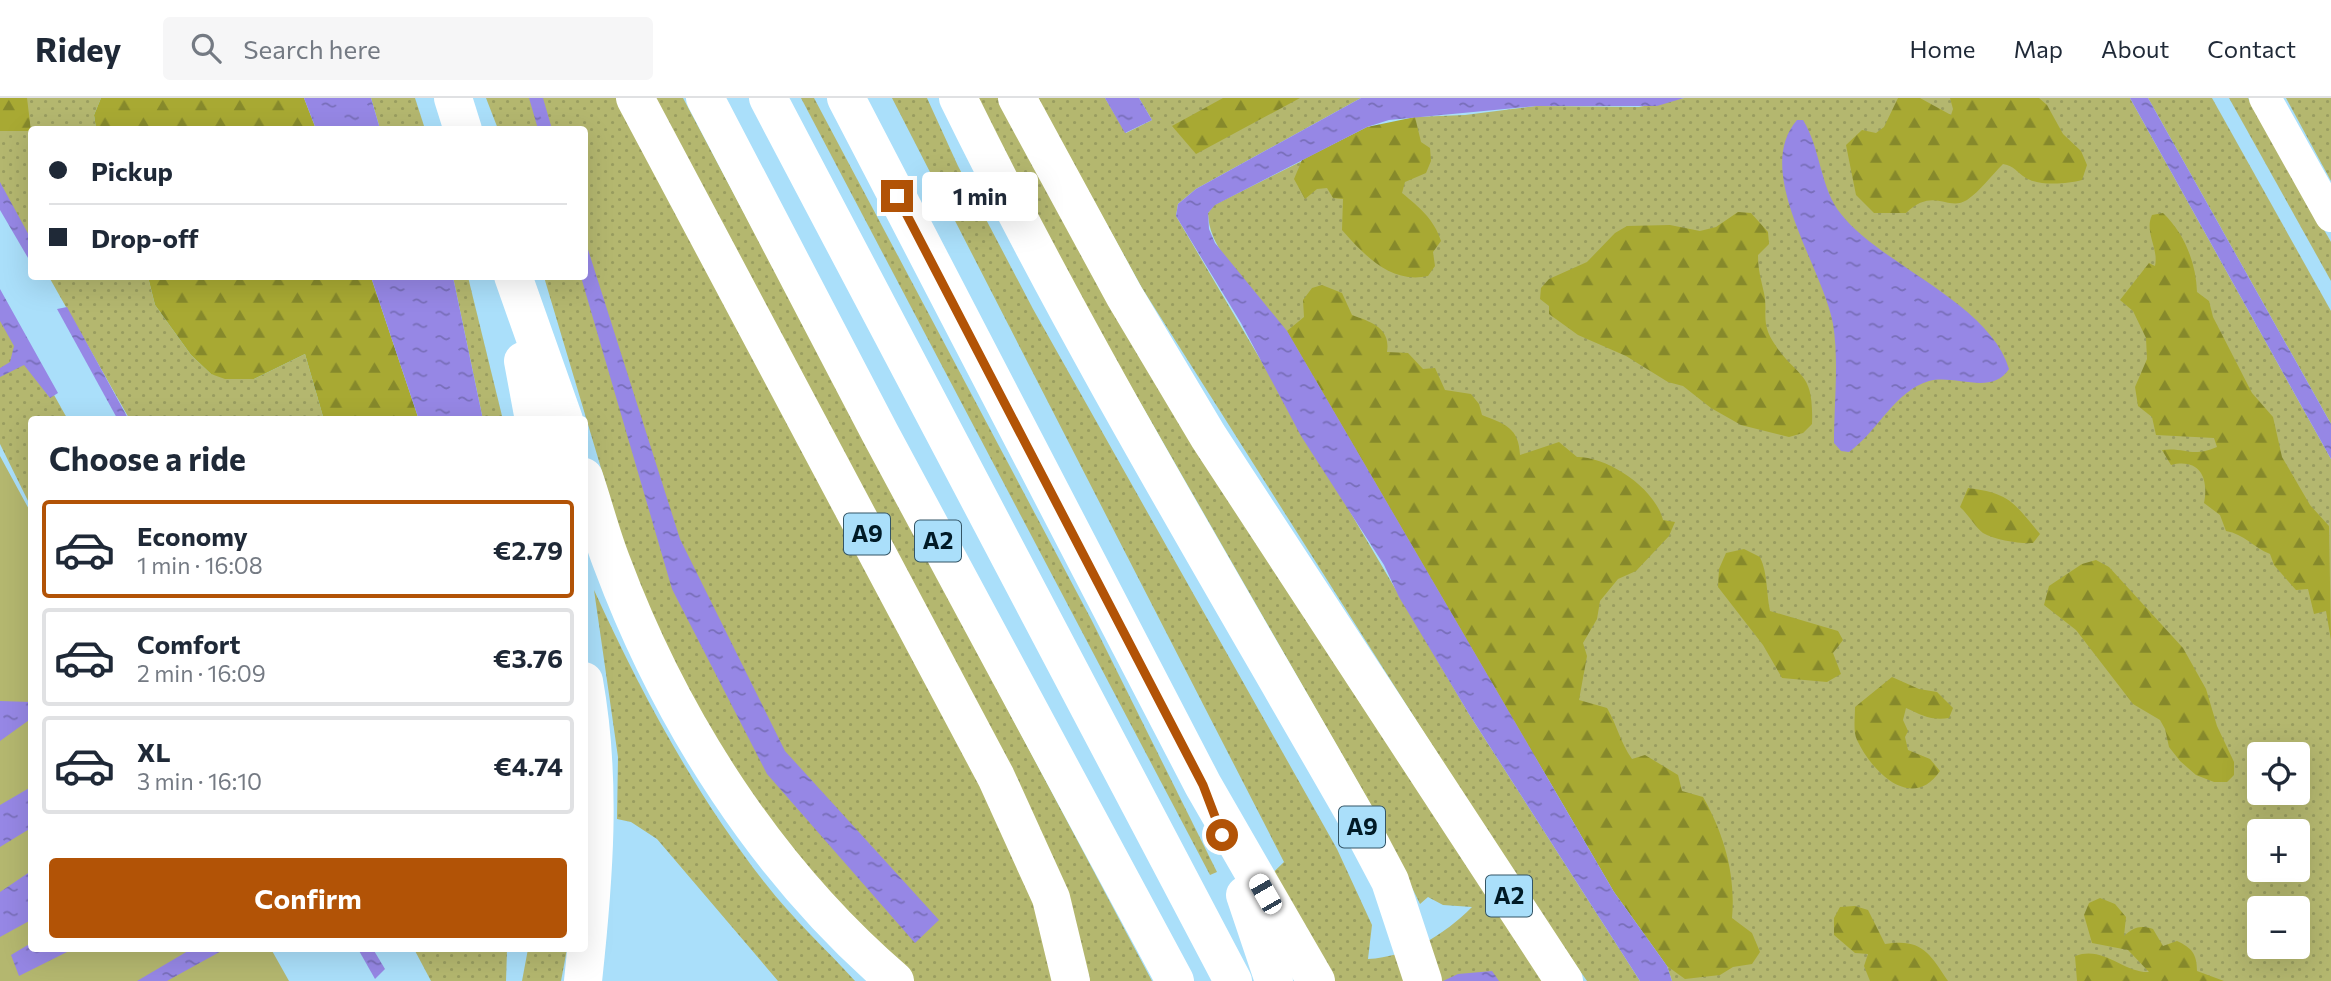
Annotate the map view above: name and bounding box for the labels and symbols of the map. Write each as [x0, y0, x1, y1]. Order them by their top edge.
callout: 1 min [922, 172, 1037, 220]
route end [881, 180, 913, 212]
road number: A9 [844, 514, 890, 554]
road number: A2 [915, 520, 961, 561]
road number: A9 [1339, 806, 1385, 848]
route start [1206, 819, 1238, 851]
car [1246, 871, 1285, 917]
road number: A2 [1486, 876, 1532, 916]

